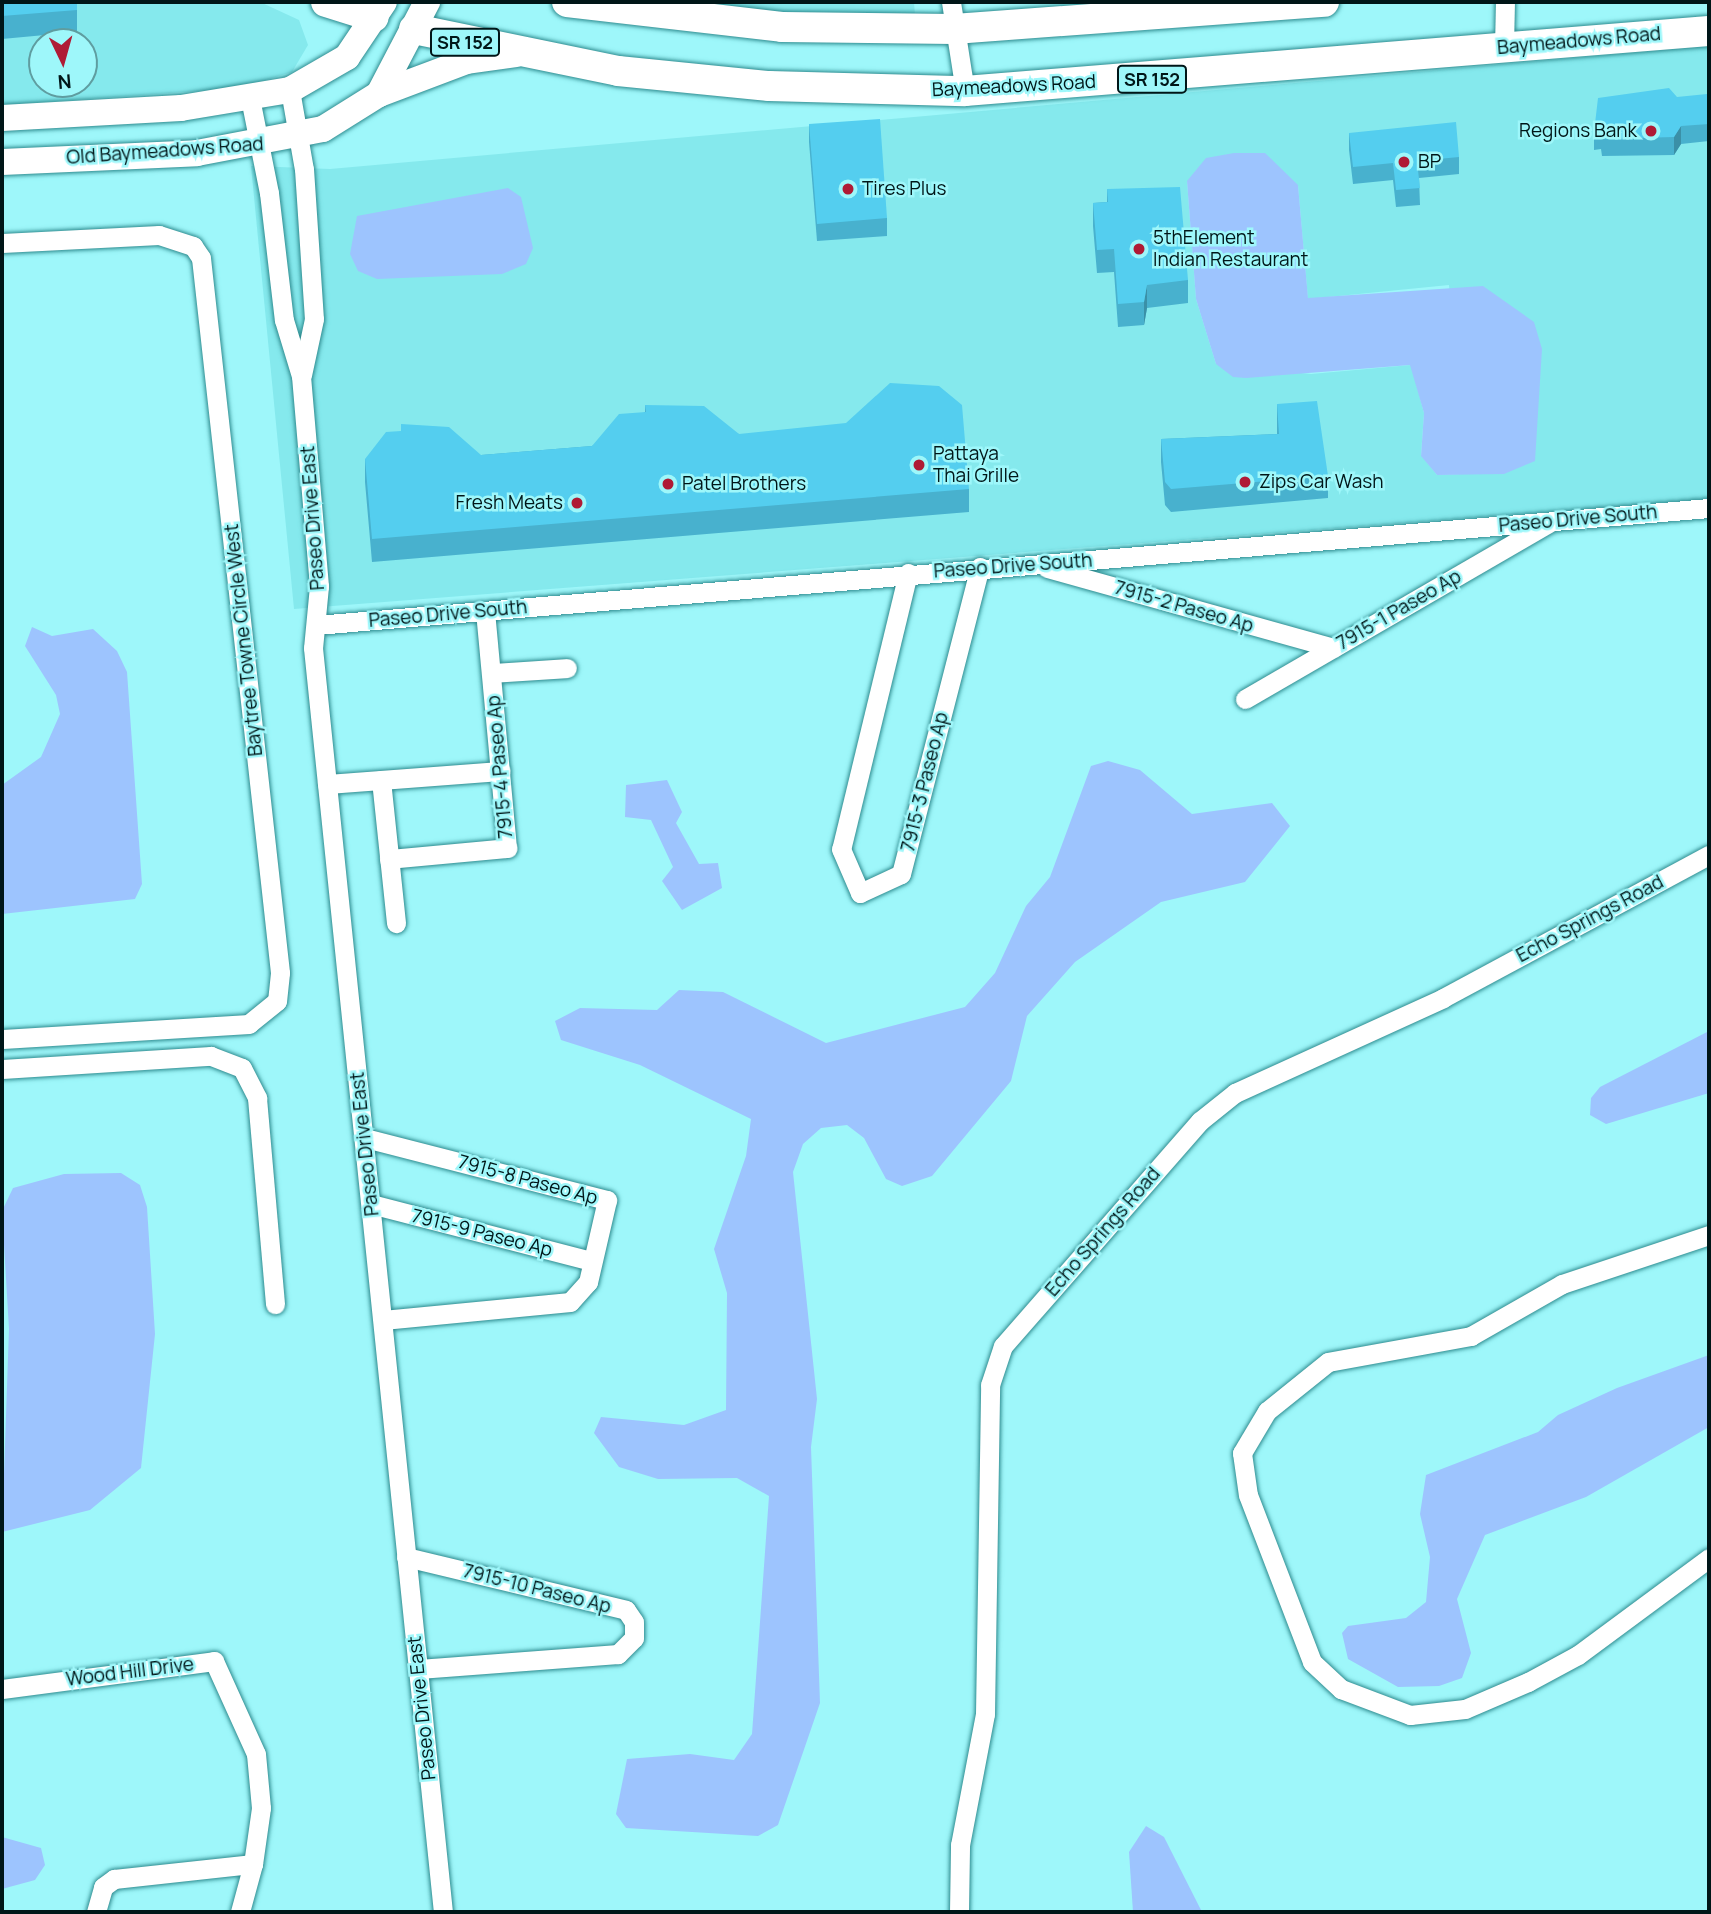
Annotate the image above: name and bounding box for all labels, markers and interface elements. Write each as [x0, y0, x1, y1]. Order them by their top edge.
street label: Baymeadows Road [1496, 22, 1662, 60]
north arrow [28, 28, 98, 98]
road number: SR 152 [428, 28, 502, 56]
road number: SR 152 [1115, 64, 1189, 94]
text: N [57, 68, 73, 95]
street label: Baymeadows Road [931, 70, 1097, 102]
place label: Regions Bank [1519, 120, 1637, 142]
marker: Regions Bank [1643, 123, 1659, 139]
street label: Old Baymeadows Road [66, 133, 264, 169]
place label: BP [1418, 151, 1441, 173]
marker: BP [1396, 154, 1412, 170]
place label: Tires Plus [862, 178, 946, 200]
marker: Tires Plus [840, 181, 856, 197]
place label: 5thElement Indian Restaurant [1153, 227, 1308, 271]
marker: 5thElement Indian Restaurant [1131, 241, 1147, 257]
place label: Pattaya Thai Grille [933, 443, 1019, 487]
street label: Paseo Drive East [297, 445, 329, 591]
marker: Pattaya Thai Grille [911, 457, 927, 473]
place label: Zips Car Wash [1259, 471, 1384, 493]
place label: Patel Brothers [682, 473, 806, 495]
marker: Zips Car Wash [1237, 474, 1253, 490]
marker: Patel Brothers [660, 476, 676, 492]
place label: Fresh Meats [456, 492, 563, 514]
marker: Fresh Meats [569, 495, 585, 511]
street label: Paseo Drive South [1498, 501, 1658, 537]
street label: Baytree Towne Circle West [220, 523, 268, 757]
street label: Paseo Drive South [933, 549, 1093, 583]
street label: 7915-1 Paseo Ap [1333, 565, 1465, 655]
street label: 7915-2 Paseo Ap [1112, 576, 1256, 638]
street label: Paseo Drive South [368, 596, 528, 632]
street label: 7915-4 Paseo Ap [482, 694, 518, 840]
street label: 7915-3 Paseo Ap [897, 710, 953, 854]
street label: Echo Springs Road [1513, 871, 1667, 967]
street label: Paseo Drive East [346, 1071, 384, 1217]
street label: 7915-8 Paseo Ap [456, 1150, 600, 1210]
street label: Echo Springs Road [1041, 1163, 1165, 1301]
street label: 7915-9 Paseo Ap [409, 1204, 555, 1262]
street label: 7915-10 Paseo Ap [461, 1560, 613, 1618]
street label: Paseo Drive East [403, 1635, 441, 1781]
street label: Wood Hill Drive [65, 1653, 195, 1691]

